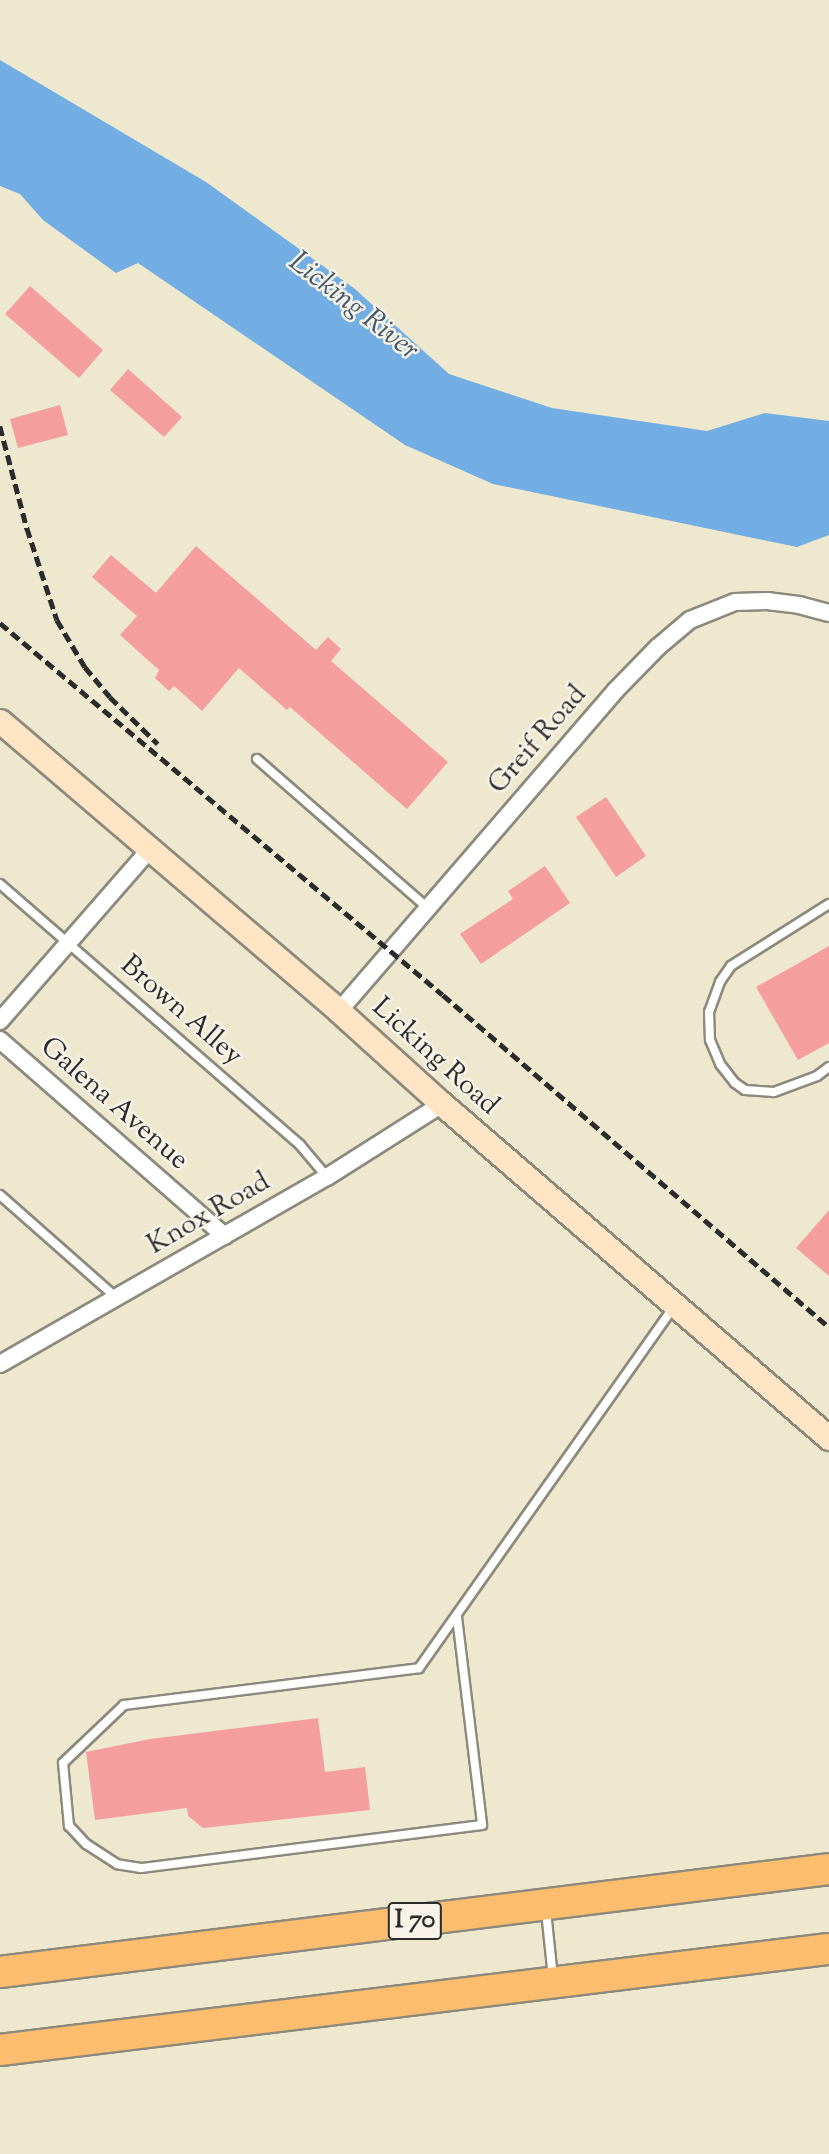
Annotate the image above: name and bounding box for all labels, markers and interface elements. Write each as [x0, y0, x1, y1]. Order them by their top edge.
water label: Licking River [281, 245, 425, 369]
street label: Greif Road [482, 679, 594, 801]
street label: Brown Alley [113, 949, 249, 1073]
street label: Licking Road [365, 991, 505, 1123]
street label: Galena Avenue [33, 1031, 195, 1177]
street label: Knox Road [142, 1165, 276, 1263]
road number: I 70 [387, 1898, 443, 1944]

